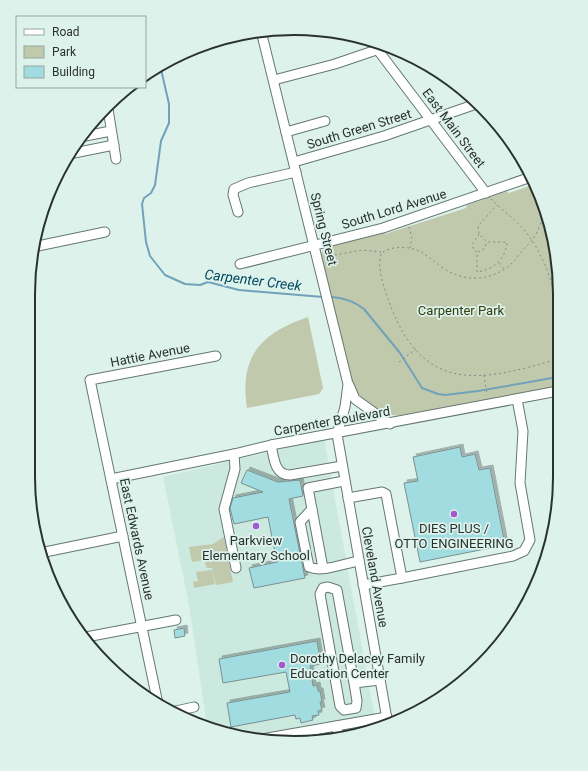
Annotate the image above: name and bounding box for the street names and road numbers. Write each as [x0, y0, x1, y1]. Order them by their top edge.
street label: East Main Street [419, 86, 489, 170]
street label: South Green Street [305, 106, 413, 152]
street label: South Lord Avenue [340, 186, 448, 232]
street label: Spring Street [308, 191, 340, 267]
street label: Hattie Avenue [109, 340, 191, 370]
street label: Carpenter Boulevard [273, 403, 391, 439]
street label: East Edwards Avenue [117, 477, 157, 601]
street label: Cleveland Avenue [359, 525, 391, 629]

